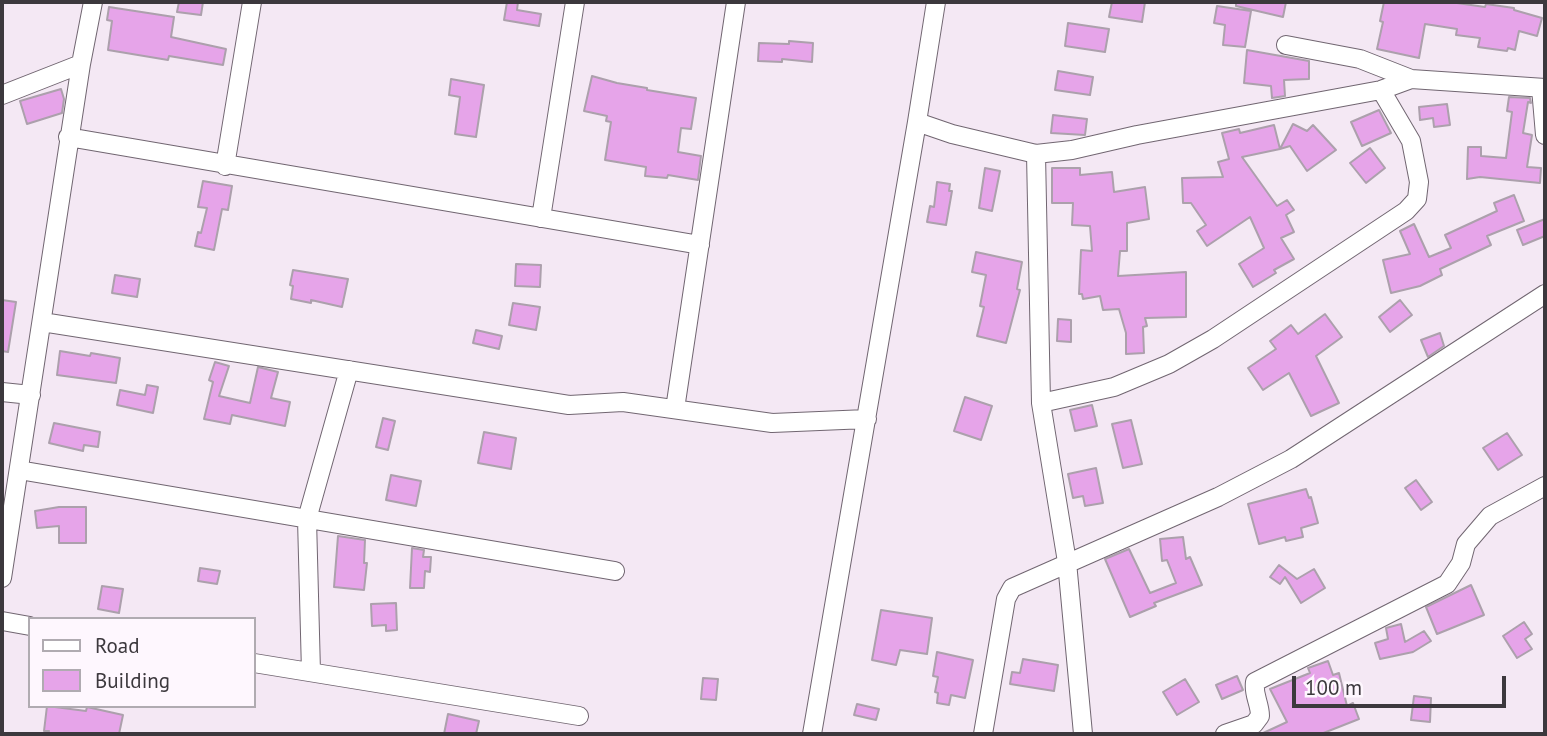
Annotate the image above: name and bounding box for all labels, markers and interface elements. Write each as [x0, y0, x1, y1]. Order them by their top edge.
legend [28, 617, 256, 708]
text: Road [95, 632, 139, 659]
scale bar [1295, 662, 1508, 706]
text: Building [95, 667, 170, 694]
text: 100 m [1305, 674, 1362, 701]

